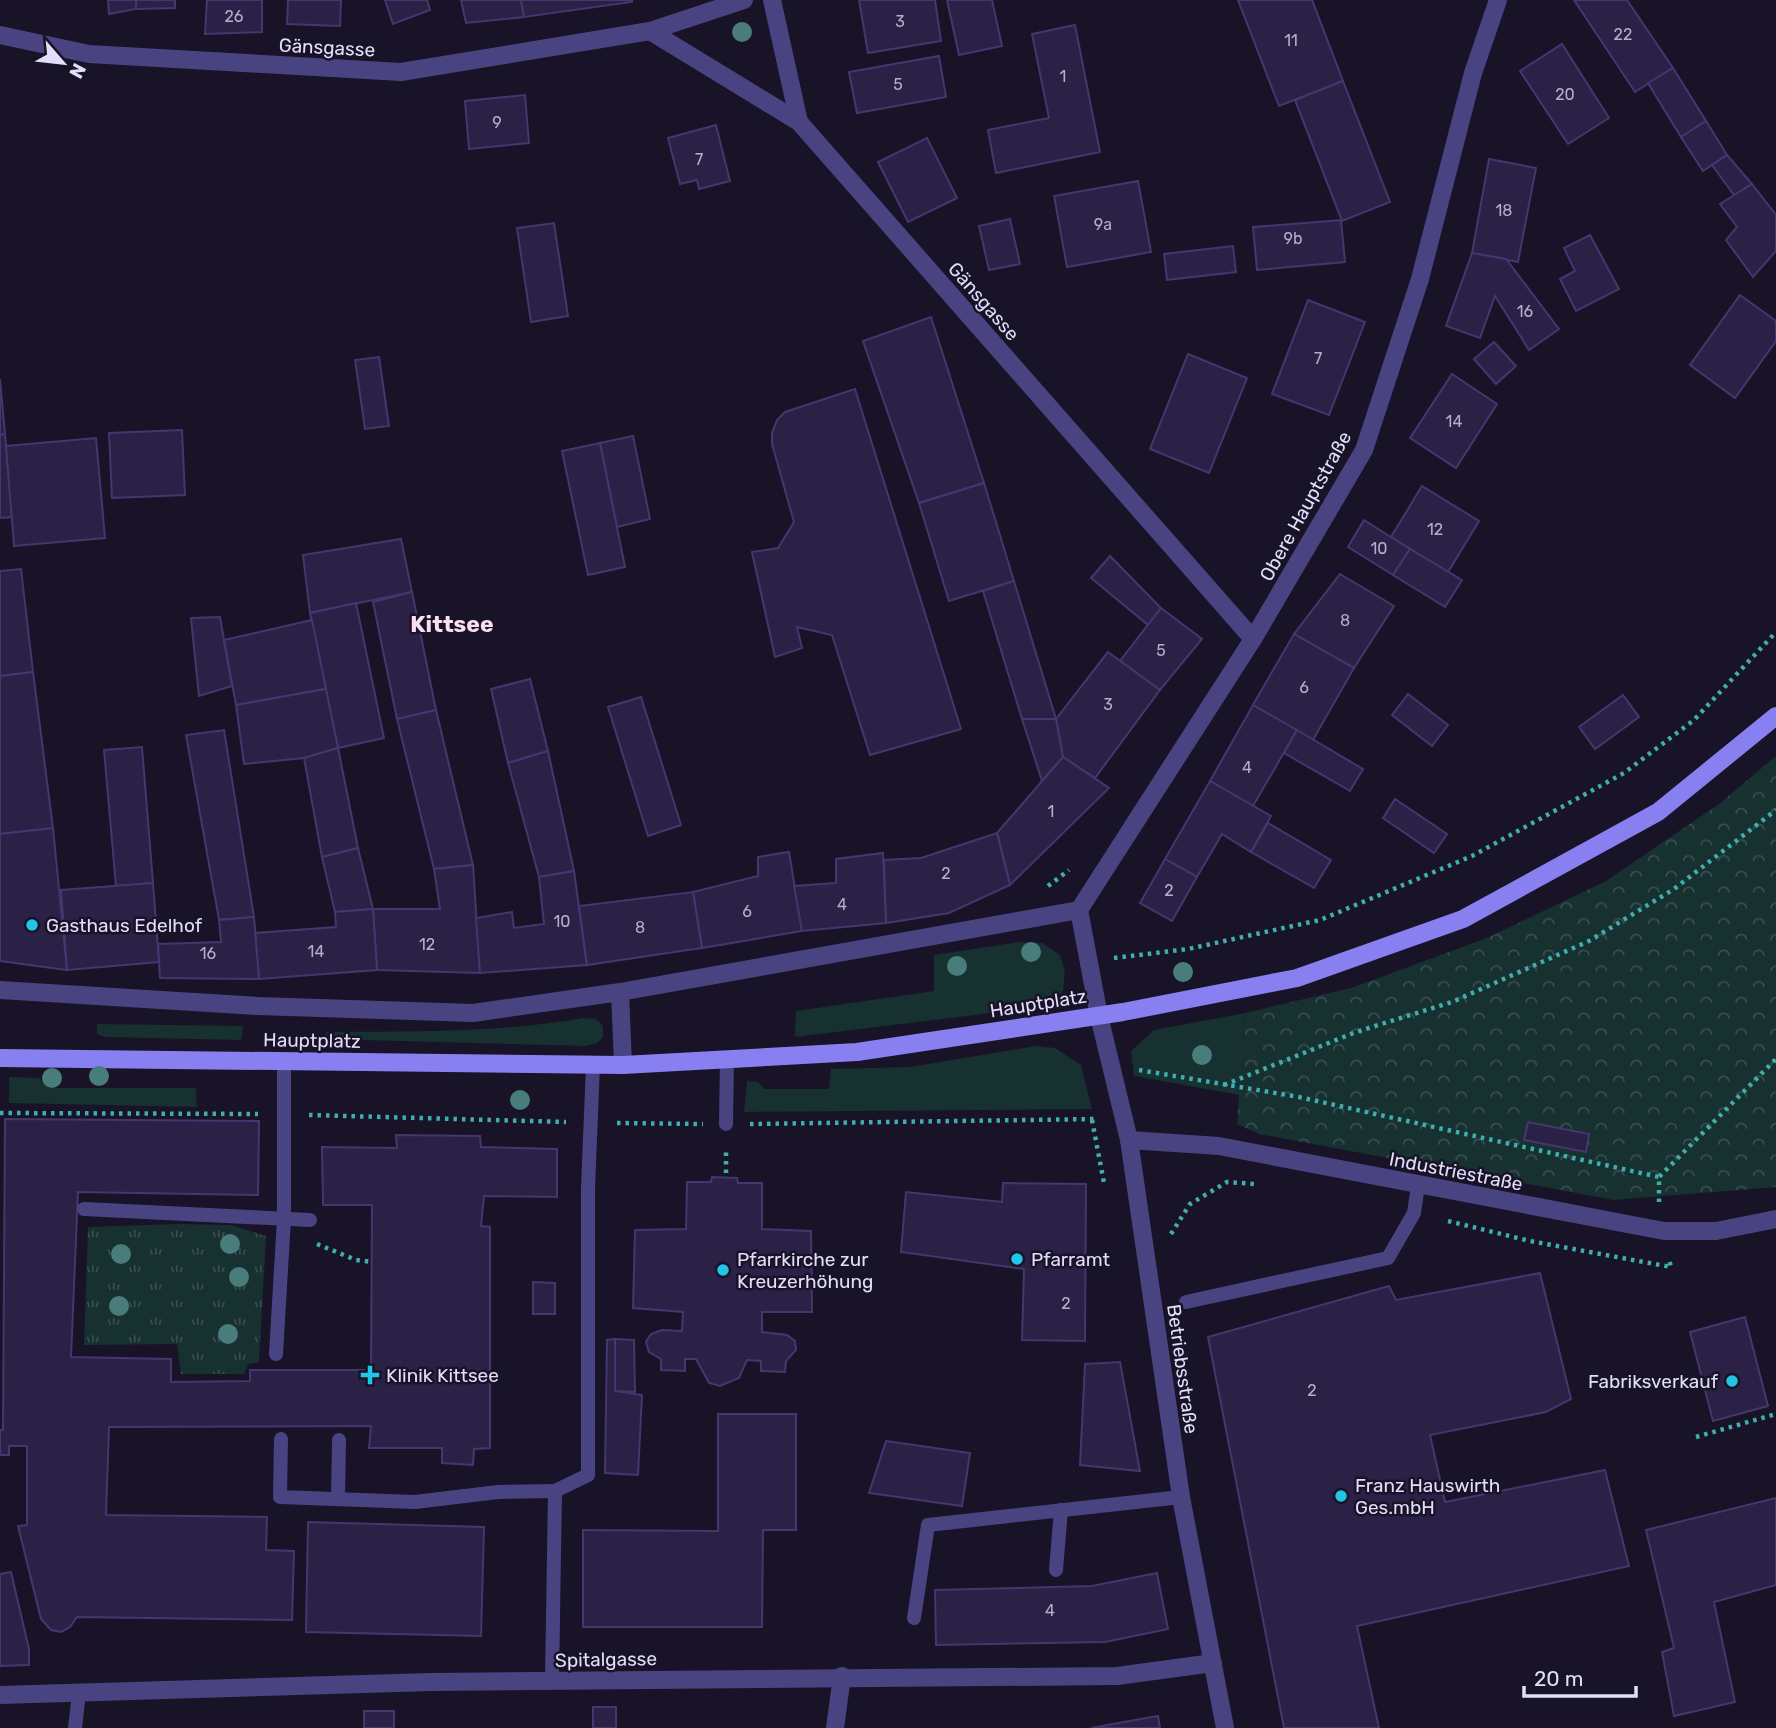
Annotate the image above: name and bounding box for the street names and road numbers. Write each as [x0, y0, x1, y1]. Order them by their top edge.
street label: Gänsgasse [278, 33, 376, 62]
street label: Gänsgasse [943, 257, 1024, 345]
street label: Obere Hauptstraße [1255, 427, 1356, 585]
street label: Hauptplatz [988, 985, 1088, 1022]
street label: Hauptplatz [263, 1028, 361, 1053]
street label: Industriestraße [1387, 1147, 1525, 1196]
street label: Betriebsstraße [1162, 1303, 1203, 1435]
street label: Spitalgasse [555, 1647, 657, 1672]

